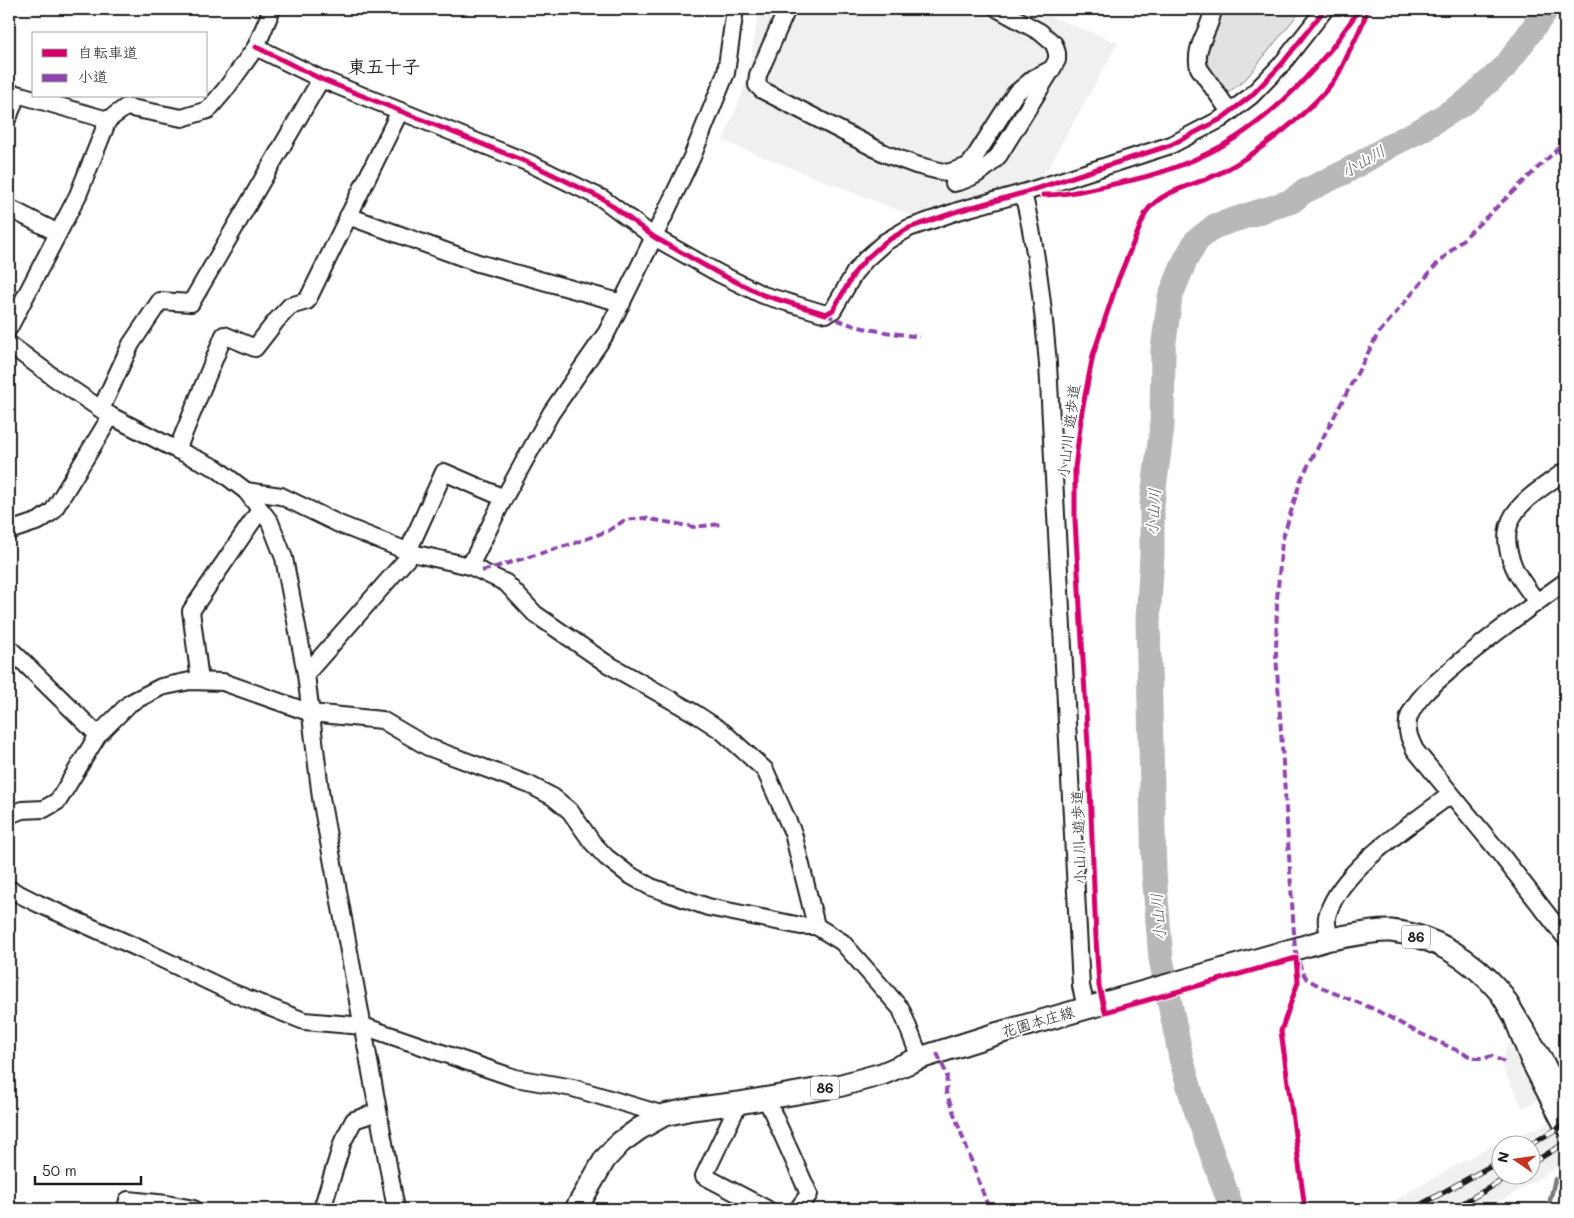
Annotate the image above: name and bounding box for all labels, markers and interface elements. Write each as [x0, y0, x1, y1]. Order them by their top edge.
legend [32, 32, 208, 98]
text: 自転車道 [78, 42, 138, 62]
district label: 東五十子 [348, 54, 420, 78]
text: 小道 [78, 66, 108, 86]
water label: 小山川 [1337, 139, 1389, 182]
street label: 小山川 遊歩道 [1052, 383, 1084, 479]
water label: 小山川 [1140, 487, 1165, 537]
street label: 小山川 遊歩道 [1066, 789, 1090, 885]
water label: 小山川 [1145, 892, 1170, 942]
road number: 86 [1402, 926, 1430, 949]
street label: 花園本庄線 [999, 1001, 1077, 1041]
road number: 86 [811, 1076, 839, 1100]
north arrow [1492, 1136, 1542, 1186]
text: N [1492, 1150, 1513, 1164]
scale bar [35, 1153, 141, 1185]
text: 50 m [42, 1160, 77, 1180]

